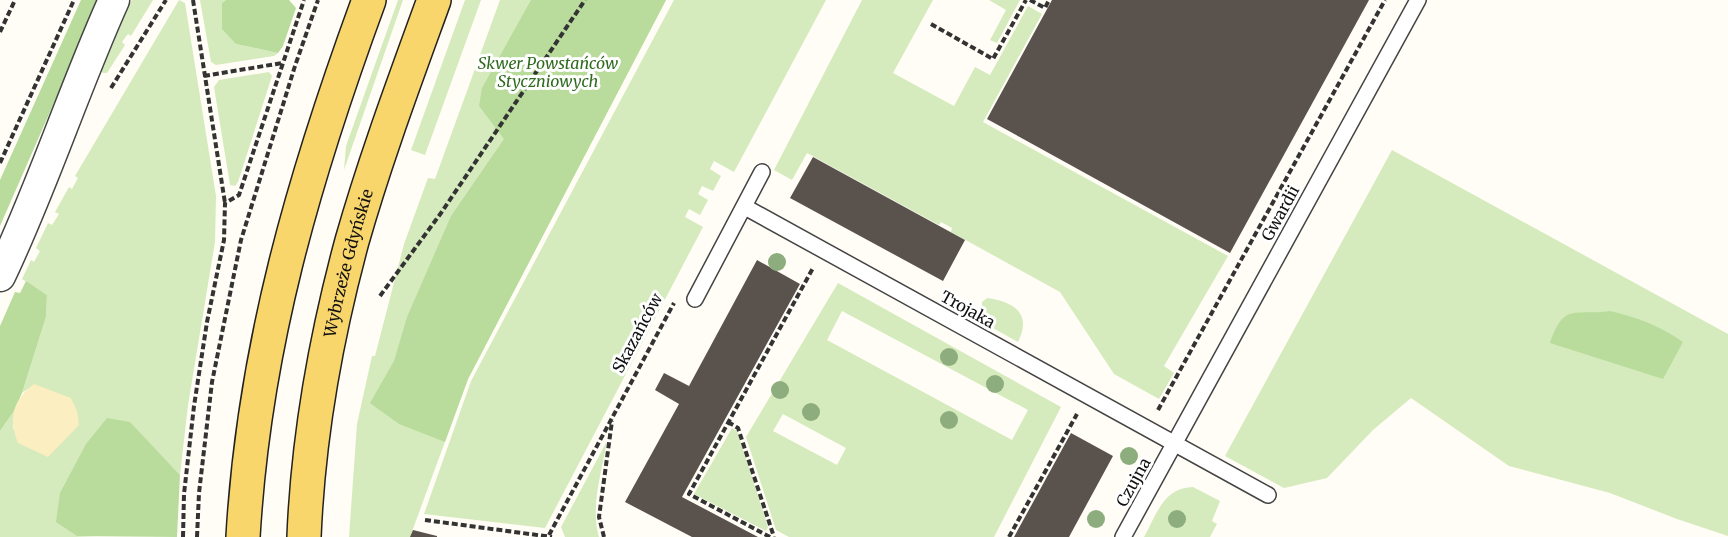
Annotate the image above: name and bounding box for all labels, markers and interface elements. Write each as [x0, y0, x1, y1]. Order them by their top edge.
park label: Skwer Powstańców Styczniowych [478, 53, 618, 91]
street label: Gwardii [1257, 182, 1303, 244]
street label: Wybrzeże Gdyńskie [319, 187, 377, 340]
street label: Trojaka [937, 286, 999, 332]
street label: Skazańców [608, 289, 667, 376]
street label: Czujna [1111, 454, 1155, 510]

